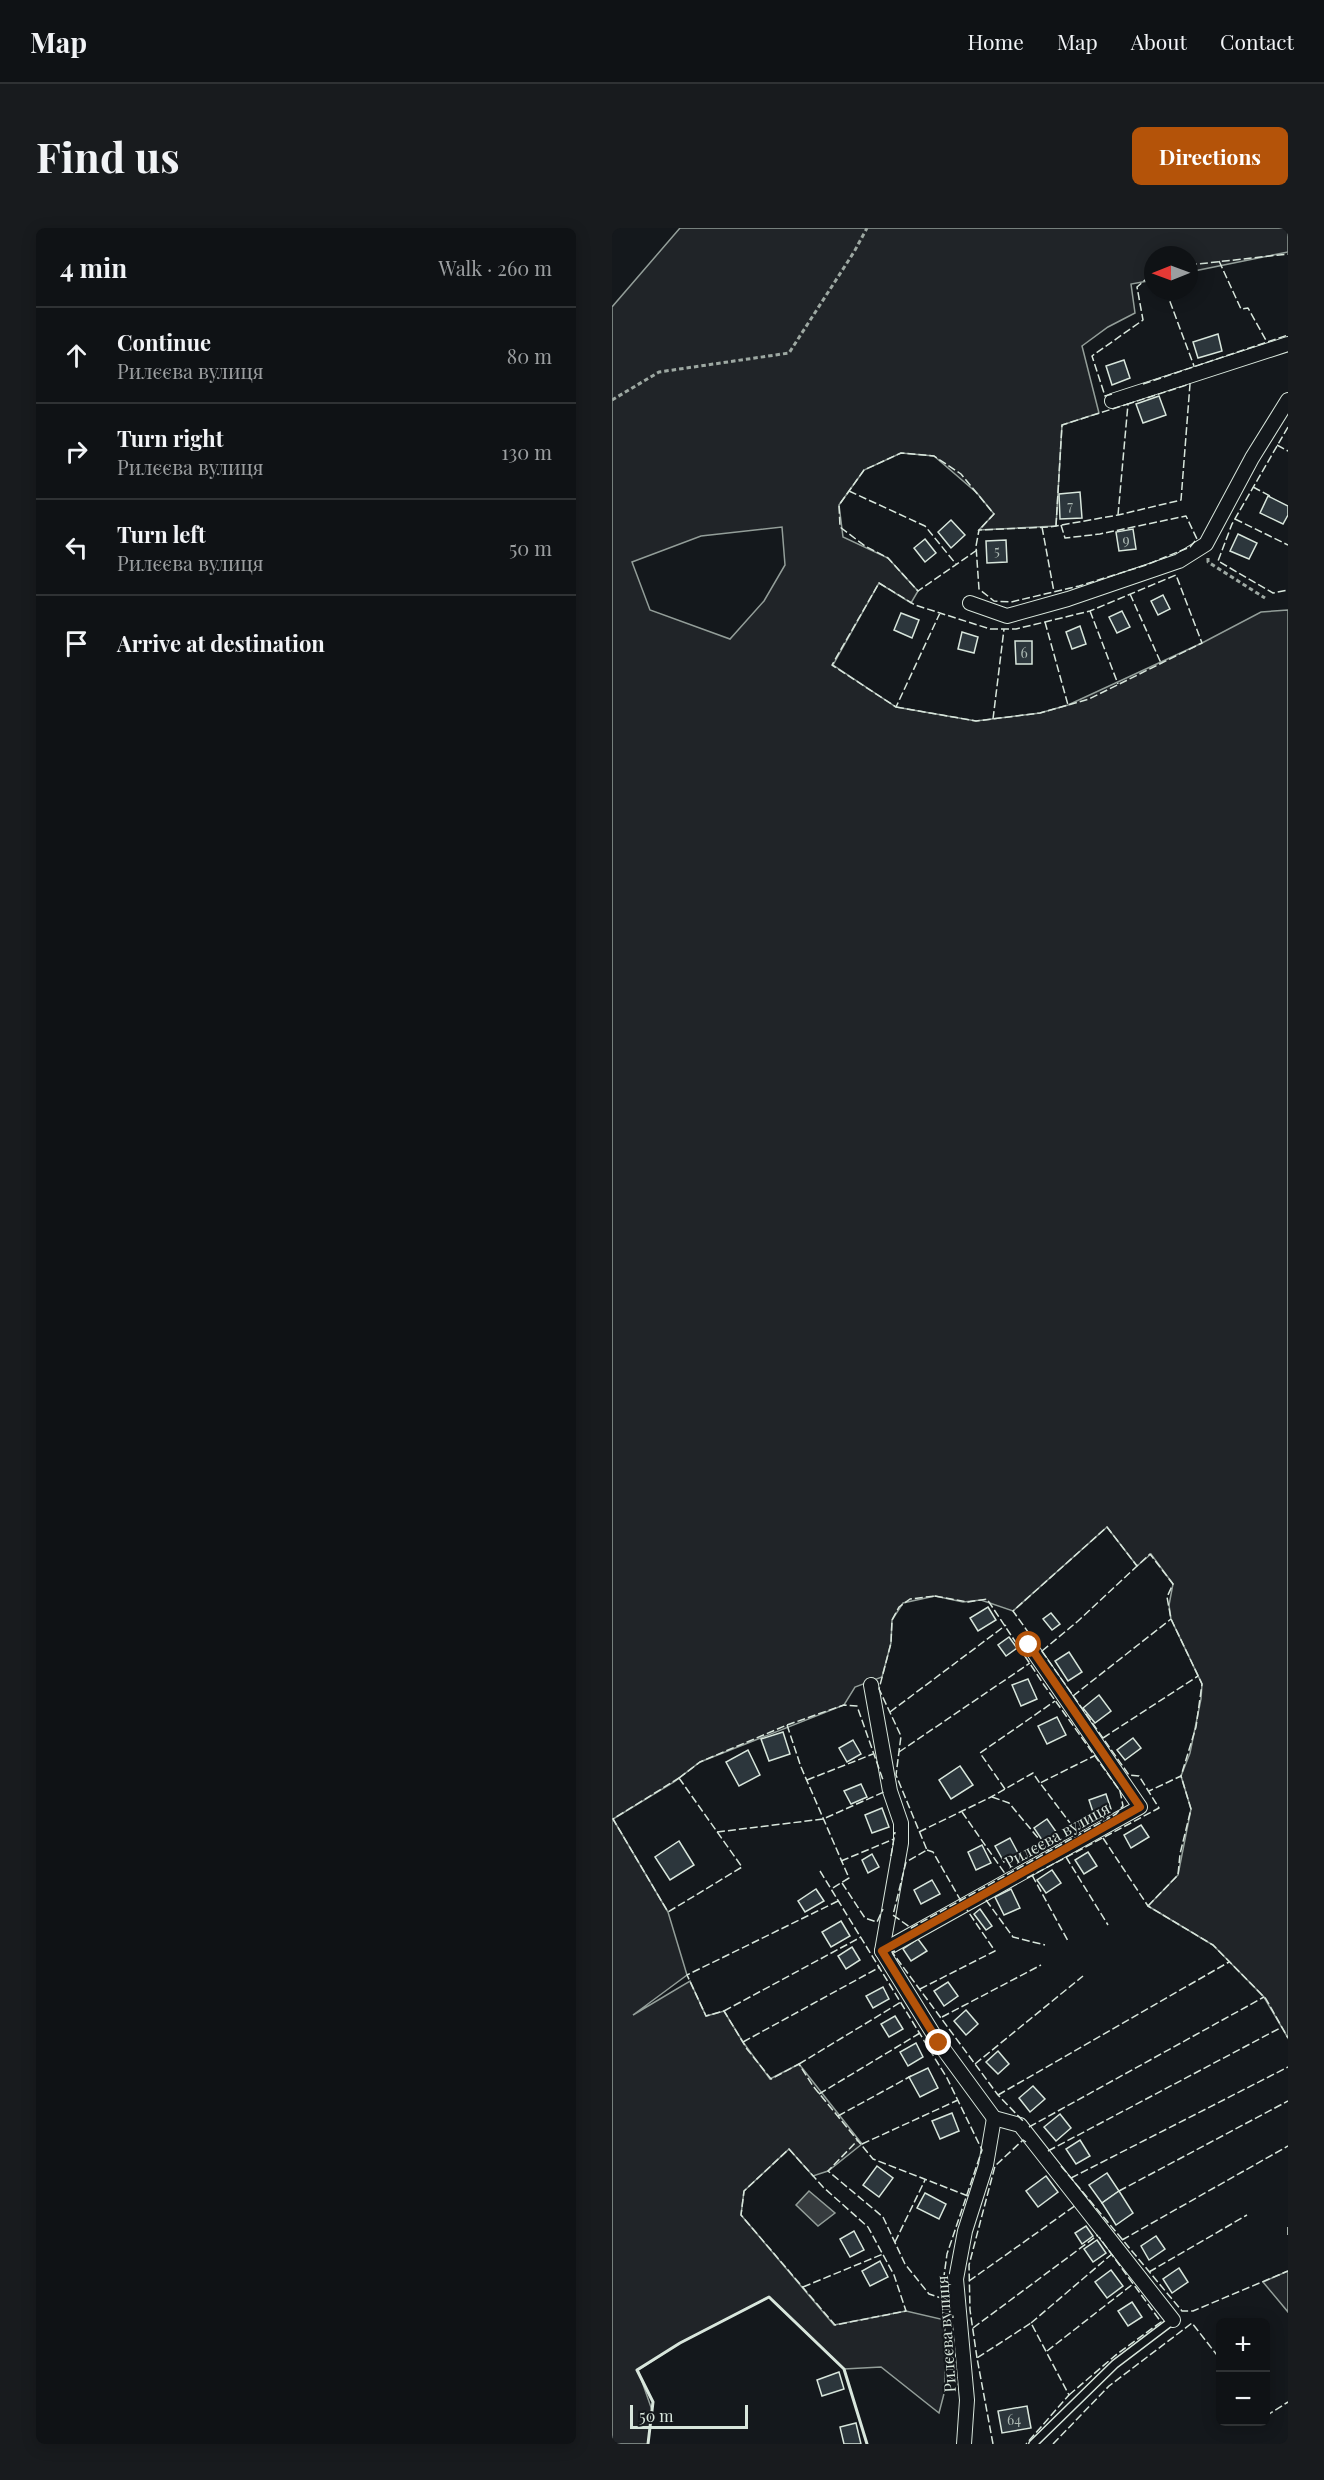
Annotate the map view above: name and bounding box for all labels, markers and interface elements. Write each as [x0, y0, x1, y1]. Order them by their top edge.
text: Map [30, 23, 87, 60]
text: Home [968, 27, 1024, 55]
text: Map [1057, 27, 1098, 55]
text: About [1131, 27, 1187, 55]
text: Contact [1220, 27, 1294, 55]
button: Directions [1132, 127, 1288, 185]
text: Find us [36, 128, 180, 184]
north arrow [1144, 246, 1198, 300]
text: 4 min [60, 250, 127, 285]
text: Walk · 260 m [439, 254, 552, 281]
text: Continue [117, 327, 211, 357]
icon: ahead [60, 339, 93, 372]
text: 80 m [507, 342, 552, 369]
text: Рилєєва вулиця [117, 357, 264, 384]
text: Turn right [117, 423, 223, 453]
icon: right [60, 435, 93, 468]
text: 130 m [501, 438, 552, 465]
text: Рилєєва вулиця [117, 453, 264, 480]
house number: 7 [1067, 496, 1073, 515]
text: Turn left [117, 519, 206, 549]
house number: 9 [1122, 530, 1130, 549]
icon: left [60, 531, 93, 564]
text: 50 m [509, 534, 552, 561]
house number: 5 [994, 541, 1000, 560]
text: Рилєєва вулиця [117, 549, 264, 576]
icon: arrive [60, 627, 93, 660]
text: Arrive at destination [117, 628, 325, 658]
house number: 6 [1020, 643, 1028, 662]
route start [1015, 1631, 1041, 1657]
street label: Рилєєва вулиця [1000, 1797, 1113, 1872]
route end [925, 2029, 951, 2055]
street label: Рилєєва вулиця [931, 2274, 960, 2393]
map controls [1216, 2318, 1270, 2426]
button: + [1216, 2318, 1270, 2372]
button: − [1216, 2372, 1270, 2426]
scale bar [630, 2402, 748, 2430]
text: 50 m [639, 2405, 673, 2426]
house number: 64 [1007, 2410, 1021, 2429]

